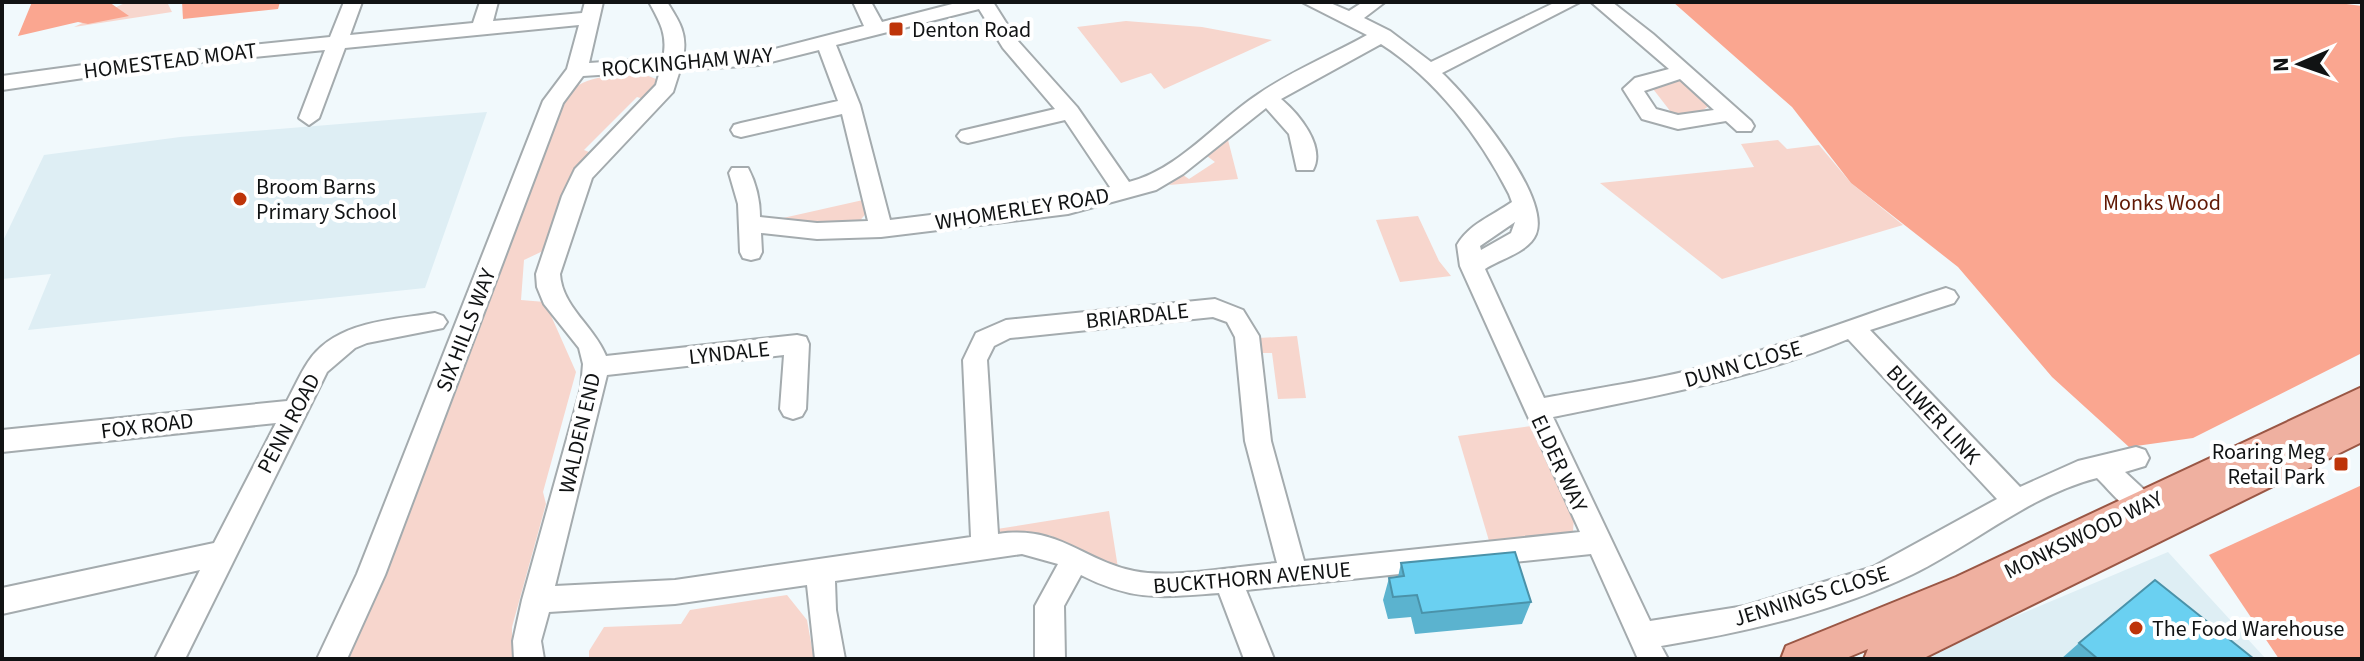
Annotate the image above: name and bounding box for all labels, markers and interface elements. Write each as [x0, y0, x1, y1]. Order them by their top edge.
place label: Denton Road [912, 14, 1031, 46]
marker: Denton Road [887, 20, 905, 38]
north arrow [2260, 24, 2340, 104]
street label: HOMESTEAD MOAT [82, 34, 259, 87]
street label: ROCKINGHAM WAY [600, 39, 775, 85]
text: N [2265, 57, 2297, 73]
place label: Broom Barns Primary School [256, 171, 397, 228]
street label: WHOMERLEY ROAD [933, 179, 1112, 239]
park label: Monks Wood [2103, 187, 2221, 219]
marker: Broom Barns Primary School [231, 190, 249, 208]
street label: SIX HILLS WAY [428, 264, 504, 397]
street label: BRIARDALE [1084, 295, 1190, 337]
street label: DUNN CLOSE [1681, 332, 1806, 396]
street label: LYNDALE [687, 333, 771, 373]
street label: BULWER LINK [1879, 358, 1988, 472]
street label: PENN ROAD [249, 368, 329, 479]
street label: WALDEN END [551, 370, 609, 497]
street label: FOX ROAD [99, 404, 195, 448]
street label: ELDER WAY [1523, 410, 1596, 518]
place label: Roaring Meg Retail Park [2212, 436, 2325, 493]
marker: Roaring Meg Retail Park [2332, 455, 2350, 473]
street label: MONKSWOOD WAY [1999, 482, 2169, 587]
street label: BUCKTHORN AVENUE [1152, 553, 1352, 603]
street label: JENNINGS CLOSE [1730, 557, 1893, 635]
place label: The Food Warehouse [2152, 613, 2345, 645]
marker: The Food Warehouse [2127, 619, 2145, 637]

